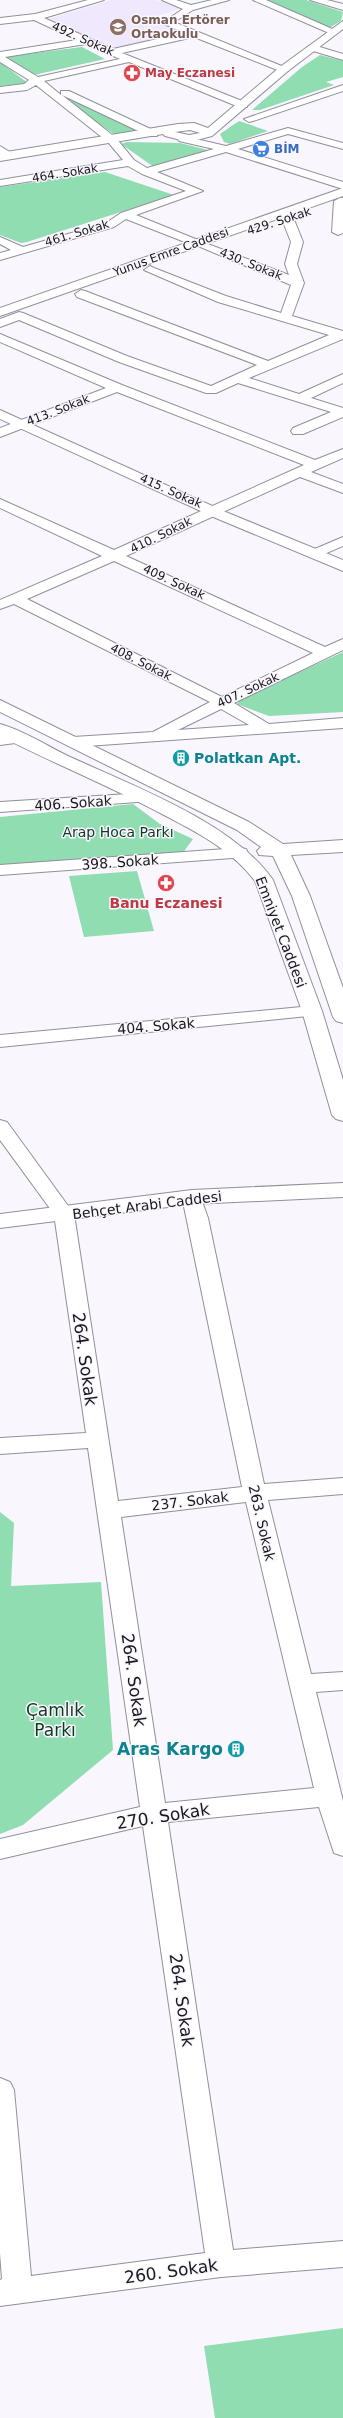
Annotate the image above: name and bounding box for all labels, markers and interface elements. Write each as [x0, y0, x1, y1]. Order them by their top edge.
place label: Osman Ertörer Ortaokulu [131, 13, 230, 41]
school or university icon: Osman Ertörer Ortaokulu [108, 17, 128, 37]
street label: 492. Sokak [50, 19, 116, 59]
pharmacy icon: May Eczanesi [122, 63, 142, 83]
place label: May Eczanesi [145, 66, 235, 80]
supermarket icon: BİM [251, 139, 271, 159]
place label: BİM [274, 141, 300, 156]
street label: 464. Sokak [31, 161, 99, 185]
street label: 429. Sokak [245, 204, 313, 238]
street label: 461. Sokak [43, 217, 111, 249]
street label: Yunus Emre Caddesi [110, 225, 231, 280]
street label: 430. Sokak [218, 245, 285, 283]
street label: 413. Sokak [24, 392, 92, 428]
street label: 415. Sokak [138, 471, 204, 511]
street label: 410. Sokak [128, 514, 194, 556]
street label: 409. Sokak [141, 562, 207, 602]
street label: 408. Sokak [108, 641, 174, 683]
street label: 407. Sokak [215, 670, 281, 710]
building icon: Polatkan Apt. [171, 748, 191, 768]
place label: Polatkan Apt. [194, 750, 301, 766]
street label: 406. Sokak [34, 792, 113, 814]
park label: Arap Hoca Parkı [62, 824, 174, 840]
street label: 398. Sokak [81, 851, 160, 873]
pharmacy icon: Banu Eczanesi [156, 873, 176, 893]
street label: Emniyet Caddesi [252, 874, 310, 990]
place label: Banu Eczanesi [110, 895, 222, 911]
street label: 404. Sokak [117, 1015, 196, 1037]
street label: Behçet Arabi Caddesi [71, 1188, 223, 1222]
street label: 264. Sokak [69, 1311, 101, 1407]
street label: 263. Sokak [245, 1483, 279, 1563]
street label: 237. Sokak [151, 1488, 230, 1514]
street label: 264. Sokak [118, 1632, 150, 1728]
park label: Çamlık Parkı [26, 1700, 84, 1740]
place label: Aras Kargo [117, 1739, 223, 1759]
building icon: Aras Kargo [226, 1739, 246, 1759]
street label: 270. Sokak [115, 1799, 211, 1833]
street label: 264. Sokak [166, 1952, 198, 2048]
street label: 260. Sokak [123, 2255, 219, 2287]

